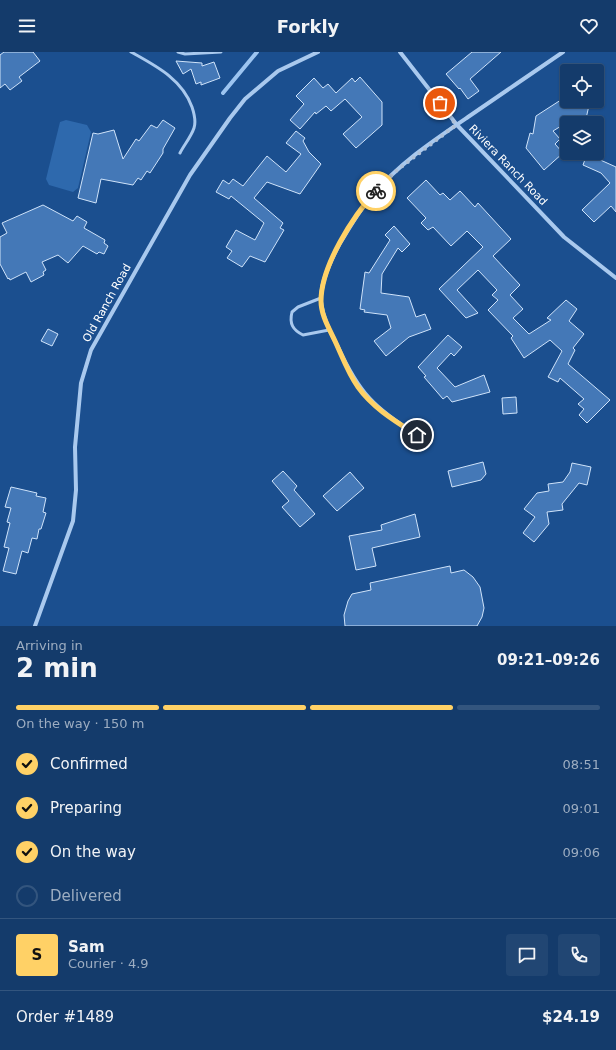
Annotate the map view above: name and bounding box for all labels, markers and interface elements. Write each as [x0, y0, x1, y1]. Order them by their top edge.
icon: menu [16, 15, 38, 37]
icon: heart [578, 15, 600, 37]
text: Forkly [277, 16, 339, 37]
map controls [560, 64, 604, 160]
button: locate [560, 64, 604, 108]
pin [423, 86, 457, 120]
icon: bag [429, 92, 451, 114]
button: layers [560, 116, 604, 160]
street label: Riviera Ranch Road [466, 122, 550, 208]
courier [356, 171, 396, 211]
icon: bike [365, 180, 387, 202]
street label: Old Ranch Road [80, 262, 134, 344]
pin [400, 418, 434, 452]
icon: home [406, 424, 428, 446]
text: Arriving in [16, 638, 83, 653]
text: 09:21–09:26 [497, 651, 600, 669]
text: 2 min [16, 653, 98, 683]
text: On the way · 150 m [16, 716, 144, 731]
icon: check [16, 753, 38, 775]
text: Confirmed [50, 755, 128, 773]
text: 08:51 [563, 757, 600, 772]
icon: check [16, 797, 38, 819]
text: Preparing [50, 799, 122, 817]
text: 09:01 [563, 801, 600, 816]
icon: check [16, 841, 38, 863]
text: On the way [50, 843, 136, 861]
text: 09:06 [563, 845, 600, 860]
text: Delivered [50, 887, 122, 905]
button: chat [506, 934, 548, 976]
button: phone [558, 934, 600, 976]
text: Sam [68, 938, 105, 956]
text: S [32, 946, 42, 964]
text: Courier · 4.9 [68, 956, 149, 971]
text: Order #1489 [16, 1008, 114, 1026]
text: $24.19 [542, 1008, 600, 1026]

